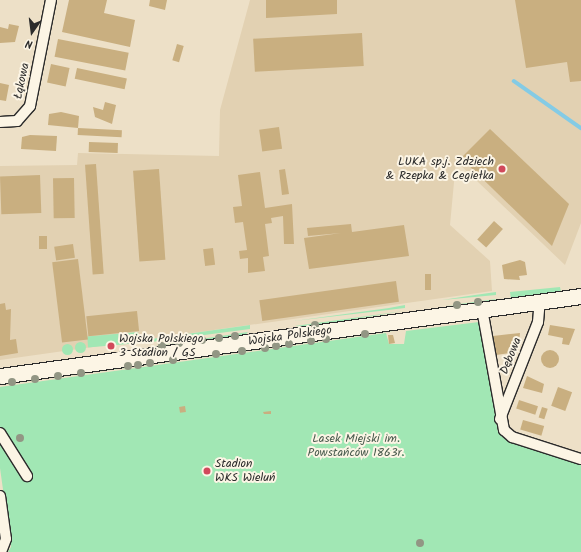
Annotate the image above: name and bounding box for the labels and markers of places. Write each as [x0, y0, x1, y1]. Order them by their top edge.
place label: LUKA sp.j. Zdziech & Rzepka & Cegiełka [386, 155, 494, 183]
marker: LUKA sp.j. Zdziech & Rzepka & Cegiełka [497, 164, 507, 174]
place label: Wojska Polskiego 3 Stadion / GS [119, 332, 203, 360]
marker: Wojska Polskiego 3 Stadion / GS [106, 341, 116, 351]
place label: Stadion WKS Wieluń [215, 457, 275, 485]
marker: Stadion WKS Wieluń [202, 466, 212, 476]

